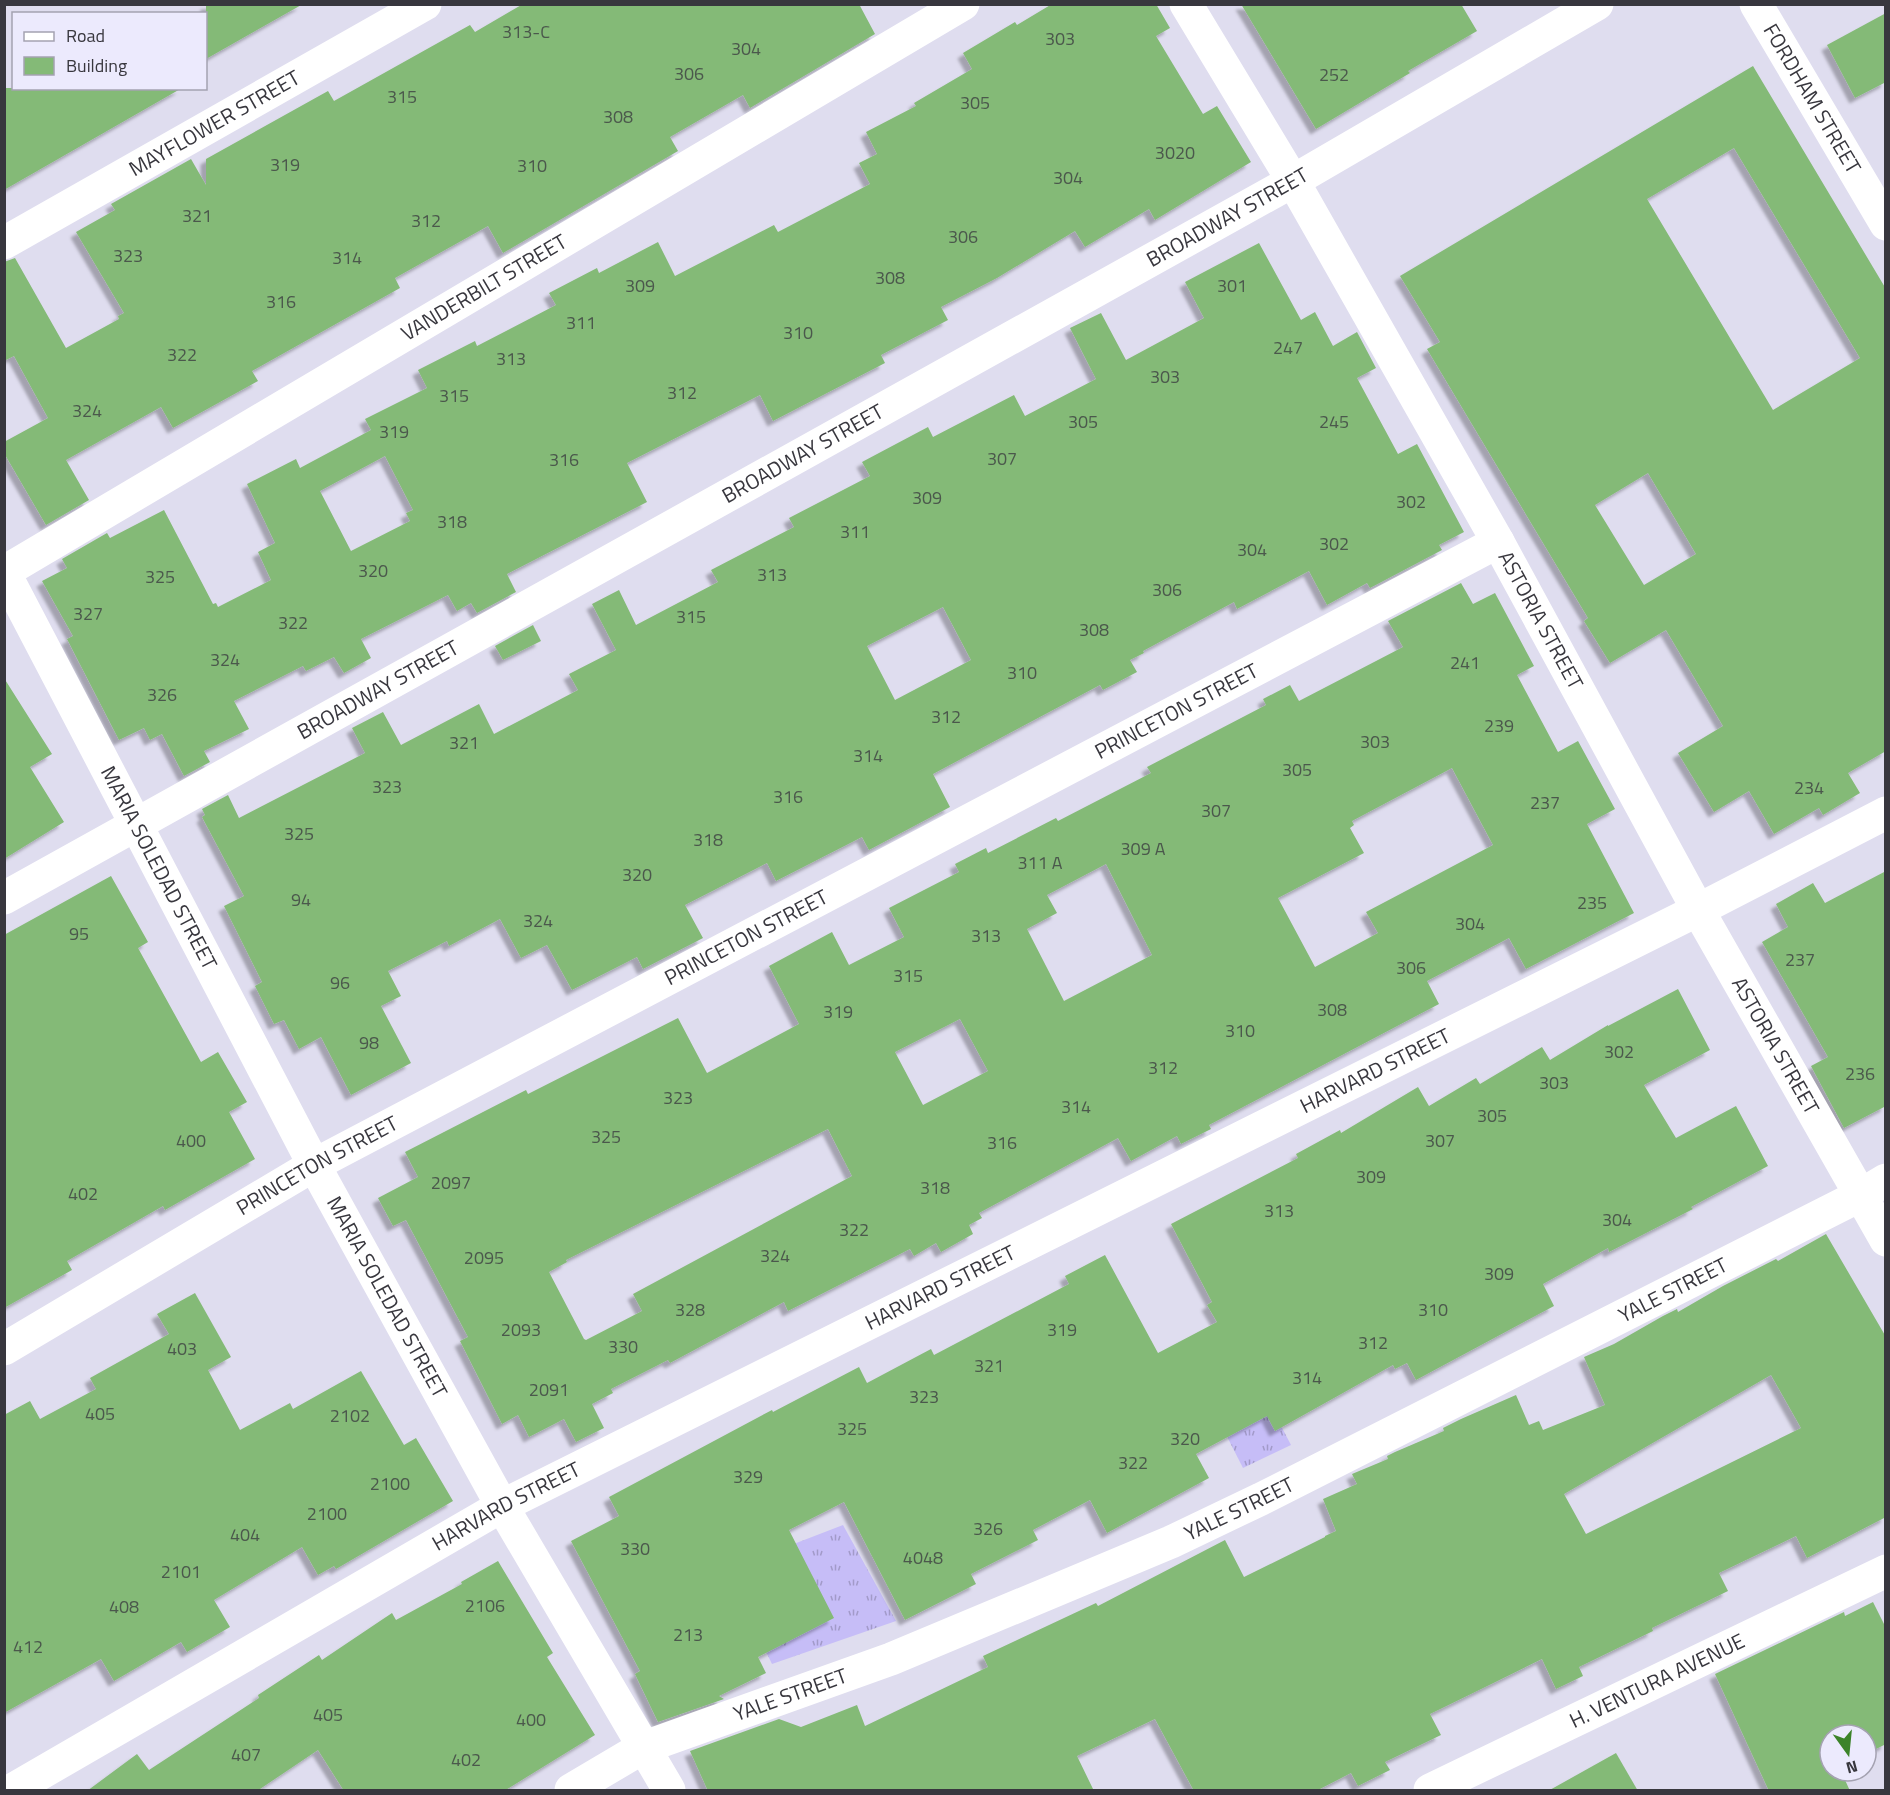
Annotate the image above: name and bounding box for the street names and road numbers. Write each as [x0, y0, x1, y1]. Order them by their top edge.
street label: FORDHAM STREET [1756, 17, 1870, 179]
street label: MAYFLOWER STREET [122, 61, 306, 184]
street label: BROADWAY STREET [1140, 159, 1314, 275]
street label: VANDERBILT STREET [395, 225, 573, 348]
street label: BROADWAY STREET [715, 395, 889, 511]
street label: ASTORIA STREET [1491, 545, 1592, 695]
street label: BROADWAY STREET [291, 631, 464, 747]
street label: PRINCETON STREET [1088, 654, 1263, 767]
street label: MARIA SOLEDAD STREET [93, 760, 226, 975]
street label: PRINCETON STREET [658, 880, 833, 993]
street label: ASTORIA STREET [1724, 971, 1828, 1120]
street label: HARVARD STREET [1294, 1019, 1455, 1121]
street label: PRINCETON STREET [230, 1107, 403, 1223]
street label: MARIA SOLEDAD STREET [319, 1190, 456, 1403]
street label: HARVARD STREET [859, 1236, 1021, 1338]
street label: YALE STREET [1612, 1248, 1733, 1330]
street label: HARVARD STREET [426, 1452, 586, 1558]
street label: YALE STREET [1178, 1468, 1299, 1549]
street label: H. VENTURA AVENUE [1564, 1624, 1750, 1736]
street label: YALE STREET [729, 1659, 851, 1729]

